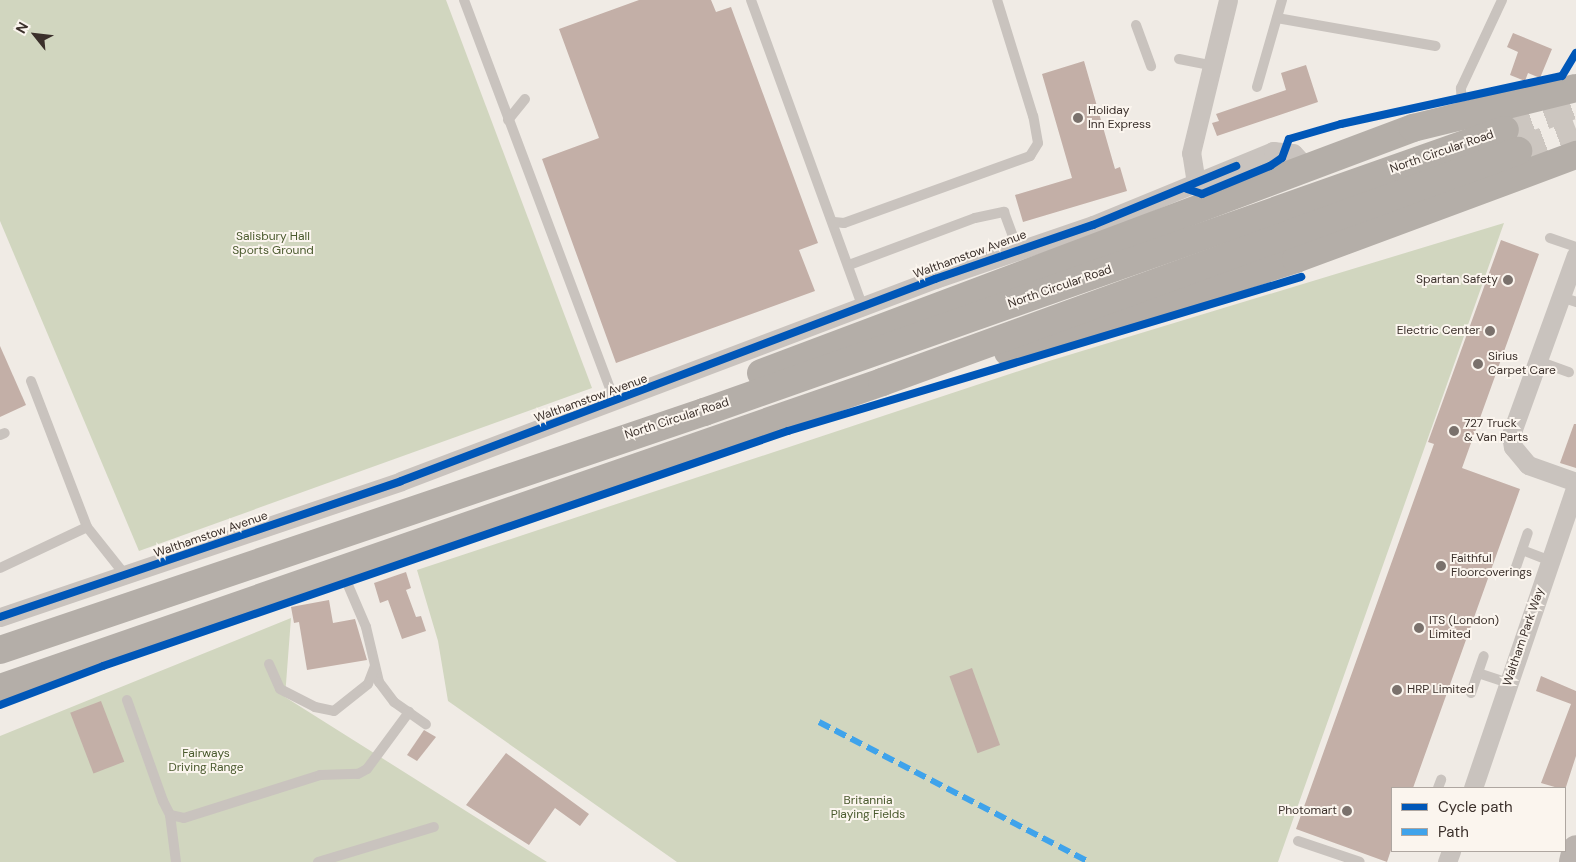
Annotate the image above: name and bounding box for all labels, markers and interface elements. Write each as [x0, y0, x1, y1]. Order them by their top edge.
north arrow [10, 10, 60, 60]
text: N [12, 19, 32, 37]
place label: Holiday Inn Express [1088, 104, 1151, 132]
marker: Holiday Inn Express [1072, 112, 1084, 124]
street label: North Circular Road [1388, 127, 1496, 177]
street label: Walthamstow Avenue [911, 228, 1029, 282]
park label: Salisbury Hall Sports Ground [232, 230, 314, 258]
street label: North Circular Road [1006, 262, 1114, 312]
place label: Spartan Safety [1416, 273, 1498, 287]
marker: Spartan Safety [1502, 274, 1514, 286]
place label: Electric Center [1397, 324, 1480, 338]
marker: Electric Center [1484, 325, 1496, 337]
place label: Sirius Carpet Care [1488, 350, 1556, 378]
marker: Sirius Carpet Care [1472, 358, 1484, 370]
street label: Walthamstow Avenue [532, 372, 650, 426]
street label: North Circular Road [623, 395, 731, 443]
place label: 727 Truck & Van Parts [1464, 417, 1528, 445]
marker: 727 Truck & Van Parts [1448, 425, 1460, 437]
street label: Walthamstow Avenue [152, 509, 270, 561]
place label: Faithful Floorcoverings [1451, 552, 1532, 580]
marker: Faithful Floorcoverings [1435, 560, 1447, 572]
street label: Waltham Park Way [1500, 586, 1548, 688]
place label: ITS (London) Limited [1429, 614, 1499, 642]
marker: ITS (London) Limited [1413, 622, 1425, 634]
place label: HRP Limited [1407, 683, 1474, 697]
marker: HRP Limited [1391, 684, 1403, 696]
park label: Fairways Driving Range [168, 747, 244, 775]
legend [1391, 787, 1566, 852]
park label: Britannia Playing Fields [831, 794, 905, 822]
text: Cycle path [1438, 797, 1513, 817]
place label: Photomart [1278, 804, 1337, 818]
marker: Photomart [1341, 805, 1353, 817]
text: Path [1438, 822, 1469, 842]

